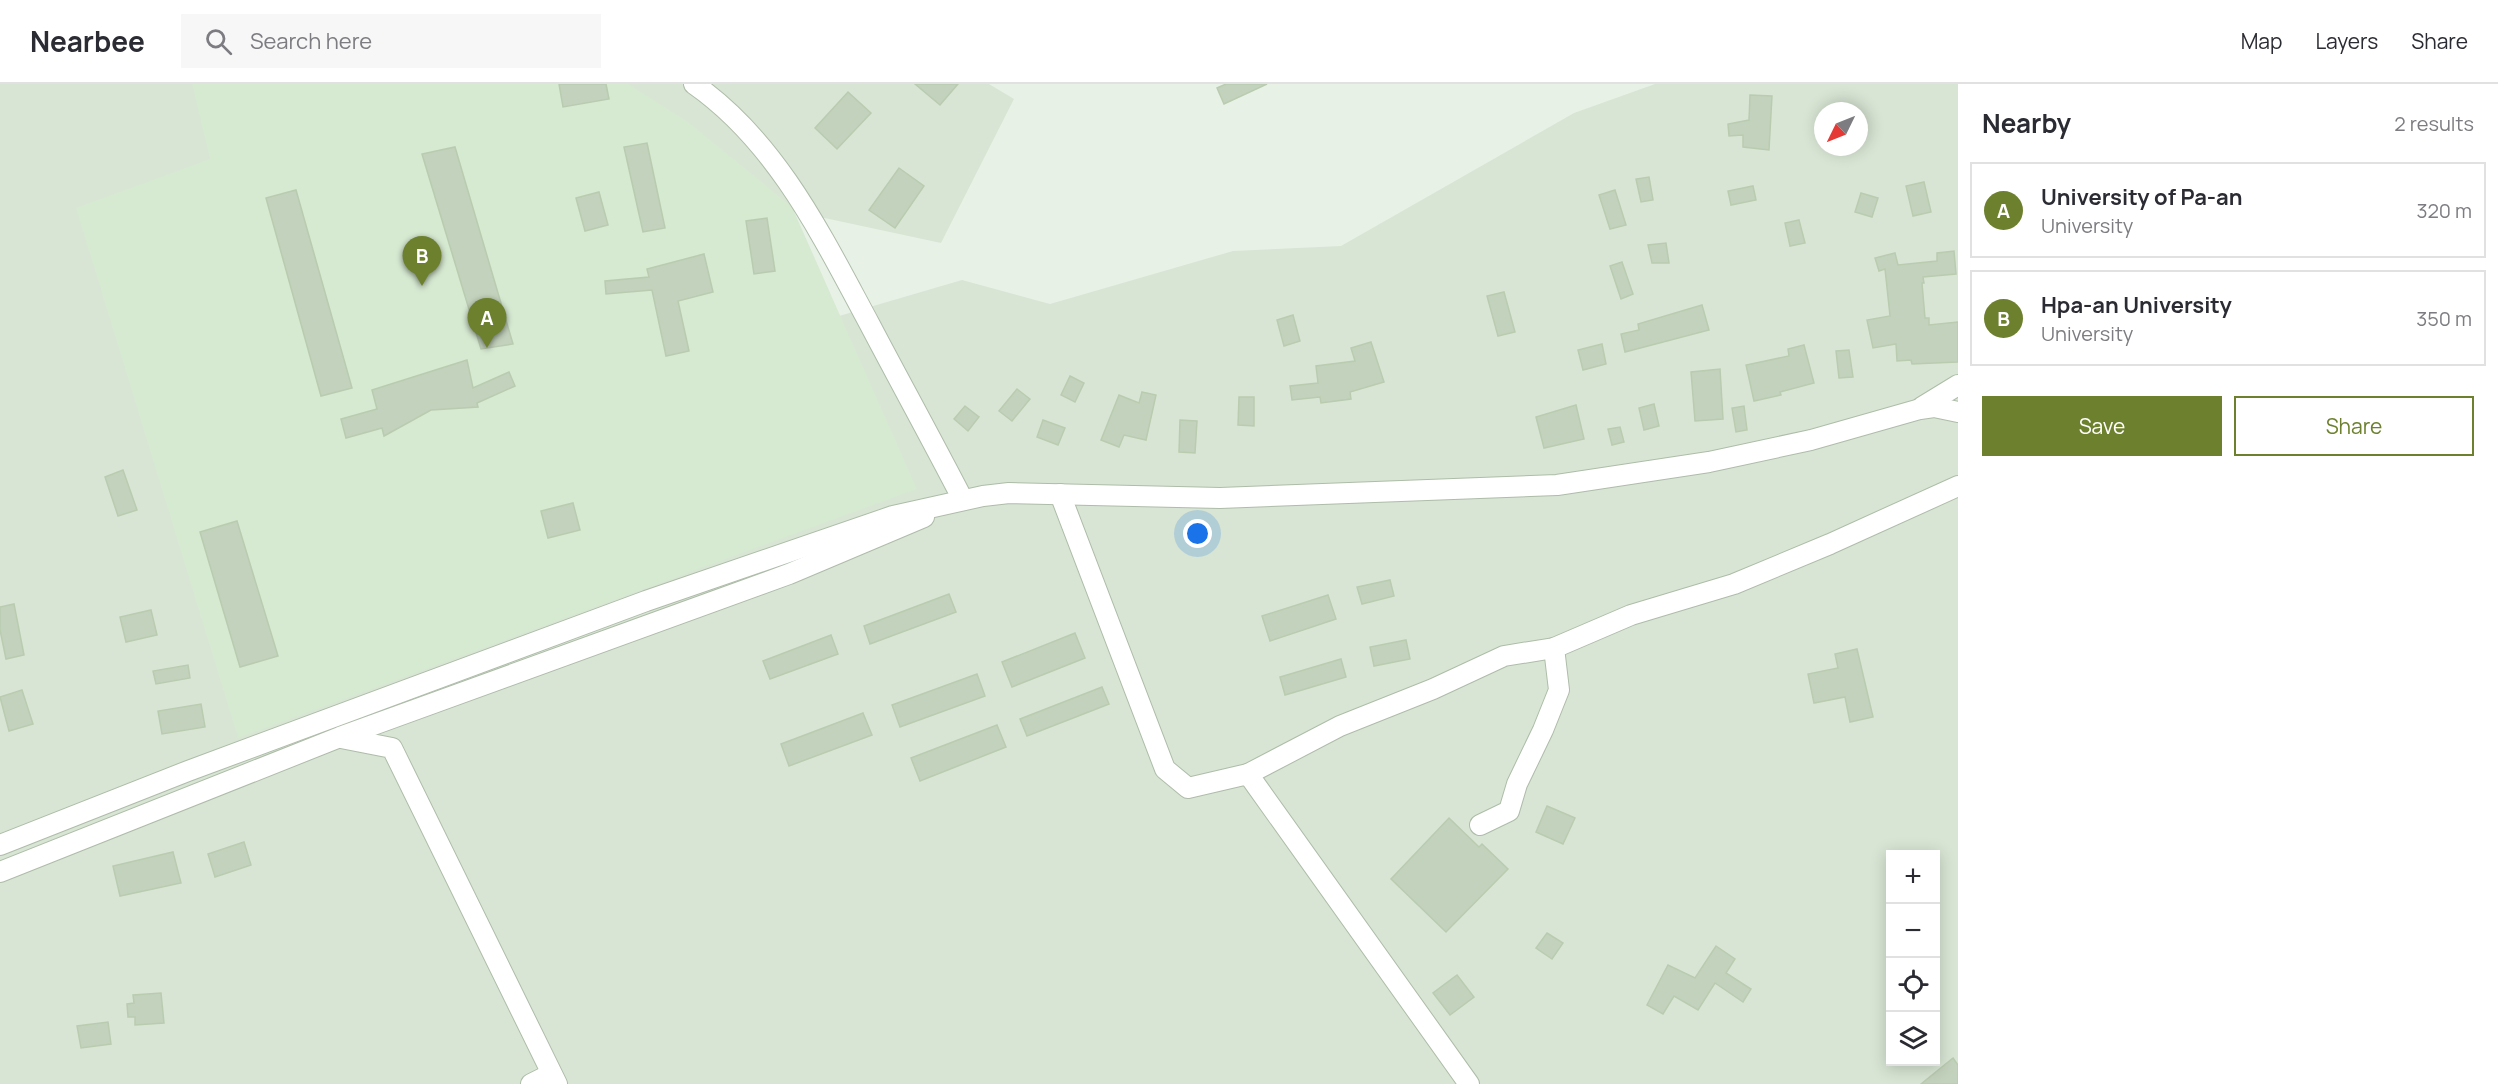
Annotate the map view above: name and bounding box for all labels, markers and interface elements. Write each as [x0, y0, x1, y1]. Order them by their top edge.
search box [181, 14, 601, 68]
text: Nearbee [30, 22, 145, 60]
icon: search [202, 25, 235, 58]
text: Search here [250, 26, 372, 56]
text: Map [2241, 27, 2282, 55]
text: Layers [2315, 27, 2378, 55]
text: Share [2411, 27, 2468, 55]
north arrow [1814, 102, 1868, 156]
text: Nearby [1982, 105, 2071, 141]
text: 2 results [2394, 110, 2474, 137]
text: University of Pa-an [2041, 182, 2242, 212]
text: A [1997, 197, 2010, 224]
text: 320 m [2416, 197, 2472, 224]
text: University [2041, 212, 2133, 239]
pin: B [402, 236, 442, 286]
text: Hpa-an University [2041, 290, 2232, 320]
pin: A [468, 298, 506, 348]
text: B [1997, 305, 2010, 332]
text: 350 m [2416, 305, 2472, 332]
text: University [2041, 320, 2133, 347]
button: Save [1982, 396, 2222, 456]
button: Share [2234, 396, 2474, 456]
your location [1183, 519, 1212, 548]
map controls [1886, 850, 1940, 1066]
button: + [1886, 850, 1940, 904]
button: − [1886, 904, 1940, 958]
button: locate [1886, 958, 1940, 1012]
button: layers [1886, 1012, 1940, 1066]

